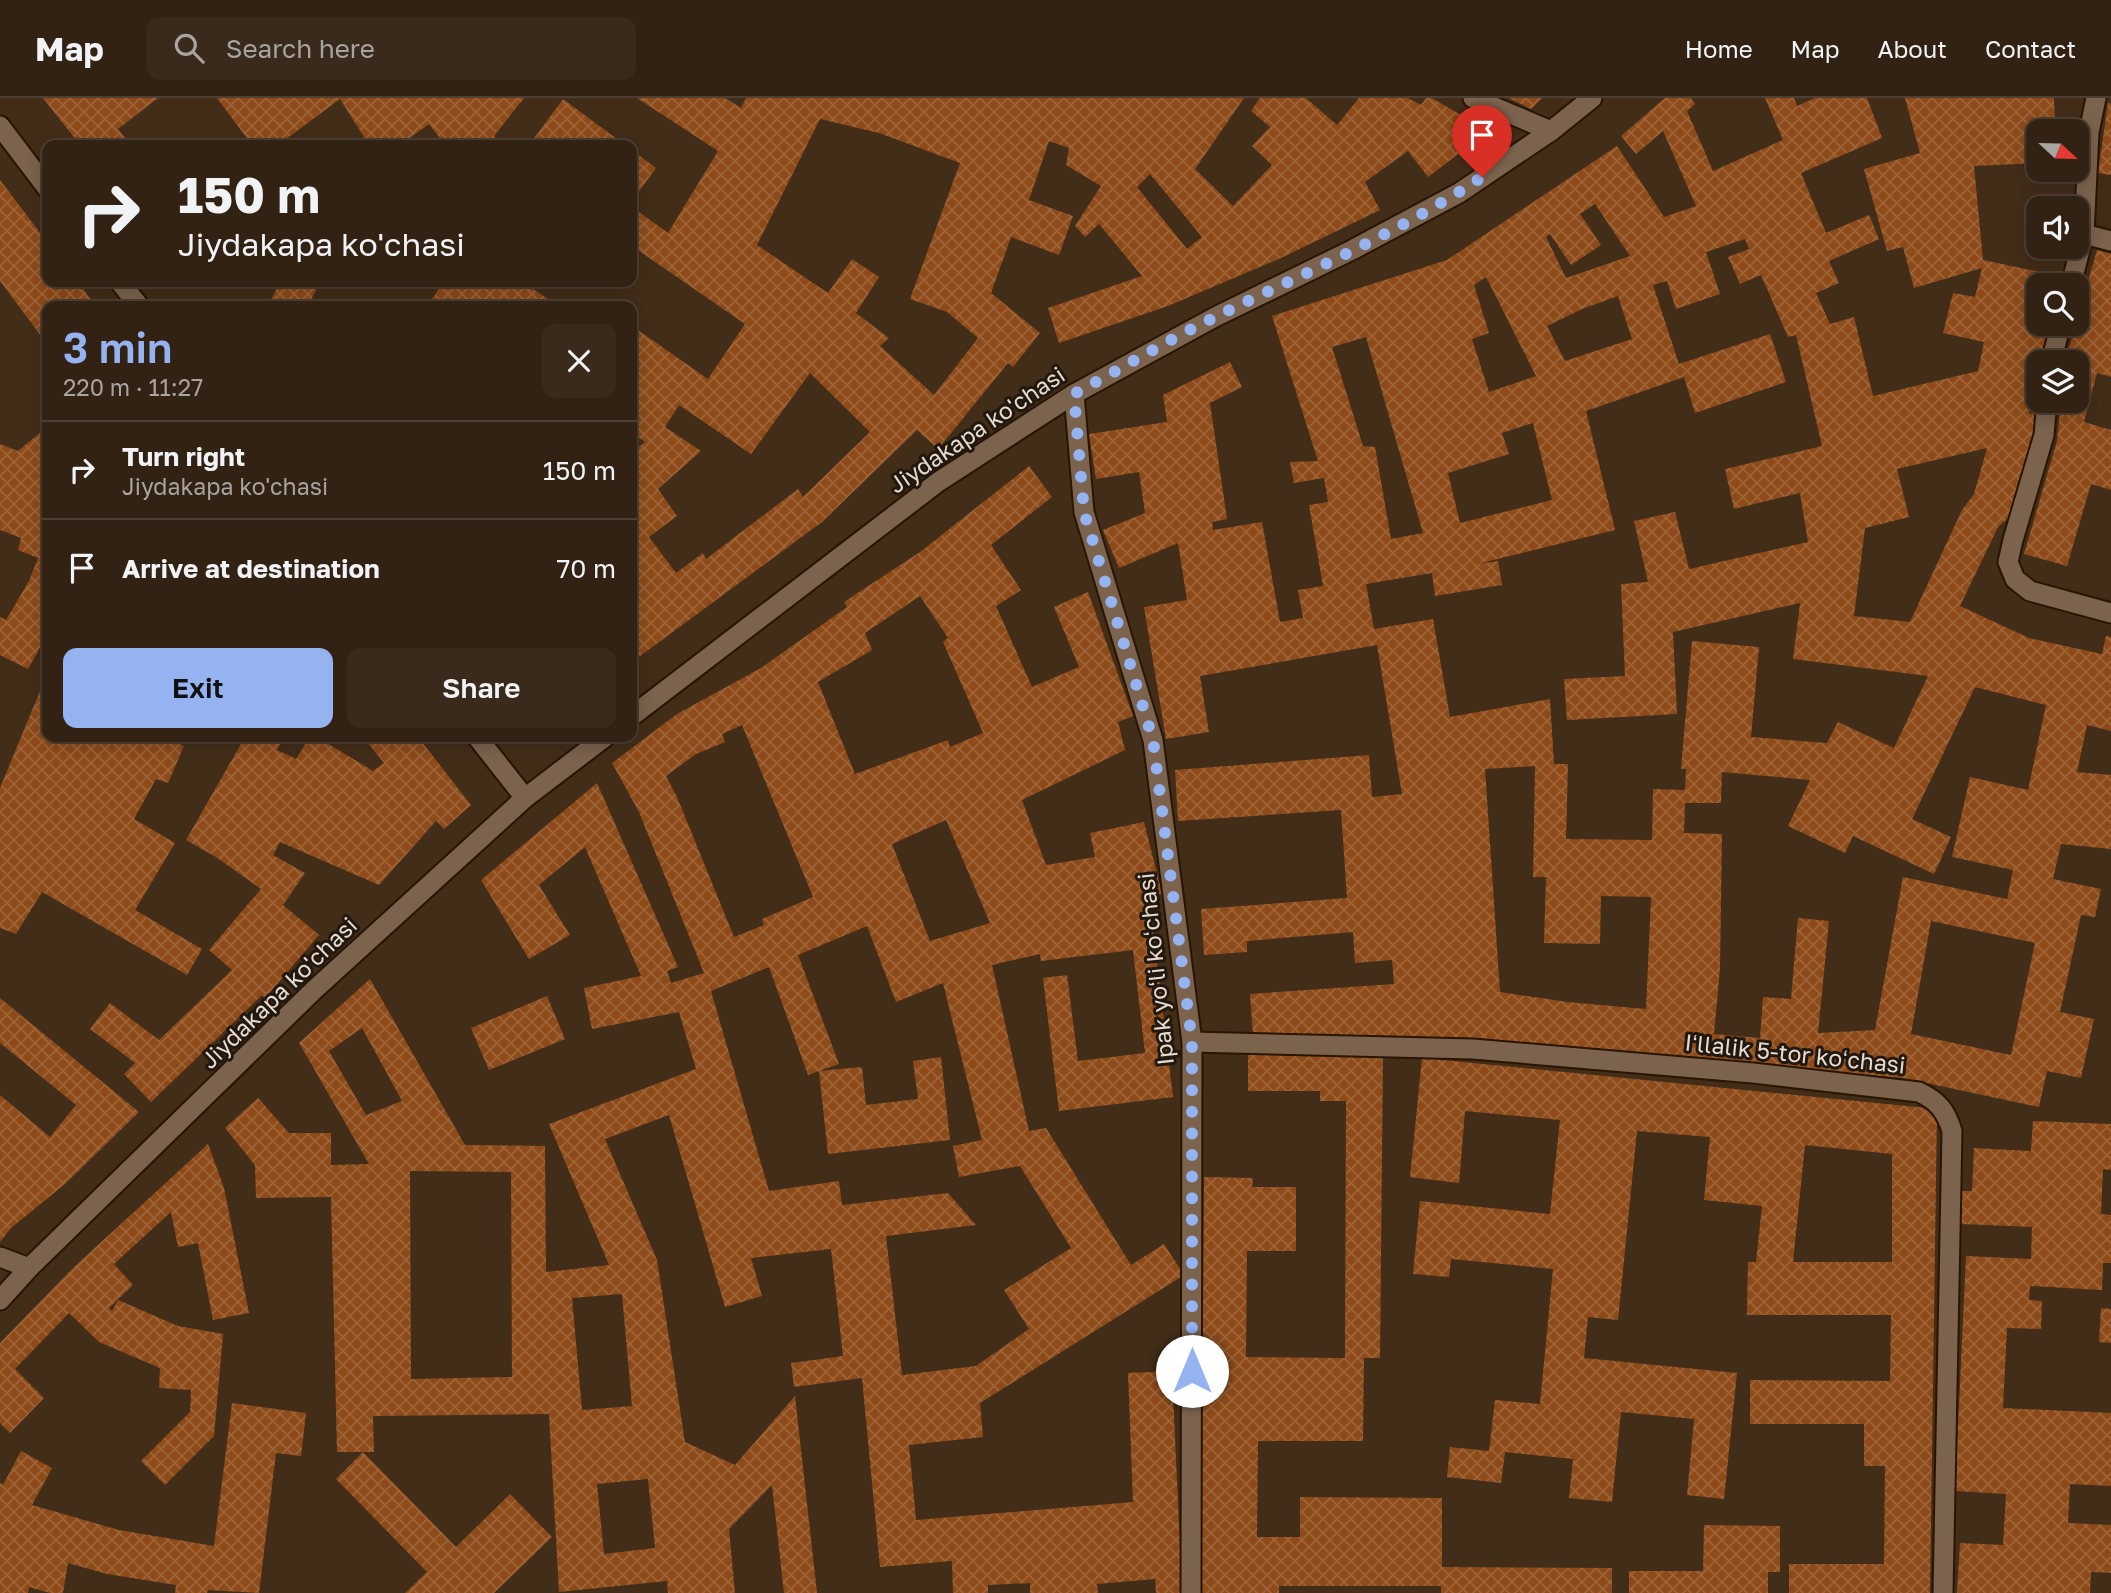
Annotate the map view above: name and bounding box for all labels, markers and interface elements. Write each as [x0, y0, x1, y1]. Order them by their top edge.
search box [146, 17, 636, 80]
text: Map [35, 29, 104, 68]
icon: search [170, 29, 208, 67]
text: Search here [226, 33, 375, 64]
text: Home [1685, 34, 1753, 63]
text: Map [1791, 34, 1840, 63]
text: About [1878, 34, 1947, 63]
text: Contact [1985, 34, 2076, 63]
pin [1452, 105, 1512, 177]
icon: arrive [1463, 116, 1501, 154]
north arrow [2026, 119, 2090, 182]
map controls [2026, 119, 2089, 413]
text: 150 m [178, 165, 320, 224]
icon: right [63, 168, 154, 259]
button: sound [2026, 196, 2089, 259]
text: Jiydakapa ko'chasi [178, 225, 465, 263]
button: search [2026, 273, 2089, 336]
text: 3 min [63, 322, 172, 372]
button: close [542, 324, 616, 398]
button: layers [2026, 350, 2089, 413]
street label: Jiydakapa ko'chasi [883, 360, 1070, 498]
text: 220 m · 11:27 [63, 373, 203, 401]
text: Turn right [122, 441, 245, 472]
icon: right [63, 451, 101, 489]
text: 150 m [543, 455, 616, 486]
text: Jiydakapa ko'chasi [122, 472, 328, 500]
icon: arrive [63, 549, 101, 587]
text: Arrive at destination [122, 553, 380, 584]
text: 70 m [557, 553, 616, 584]
button: Exit [63, 648, 333, 728]
button: Share [347, 648, 616, 728]
street label: Ipak yoʻli koʻchasi [1131, 872, 1179, 1067]
street label: Jiydakapa ko'chasi [194, 911, 362, 1074]
street label: Iʻllalik 5-tor koʻchasi [1683, 1028, 1907, 1079]
position arrow [1155, 1334, 1229, 1408]

